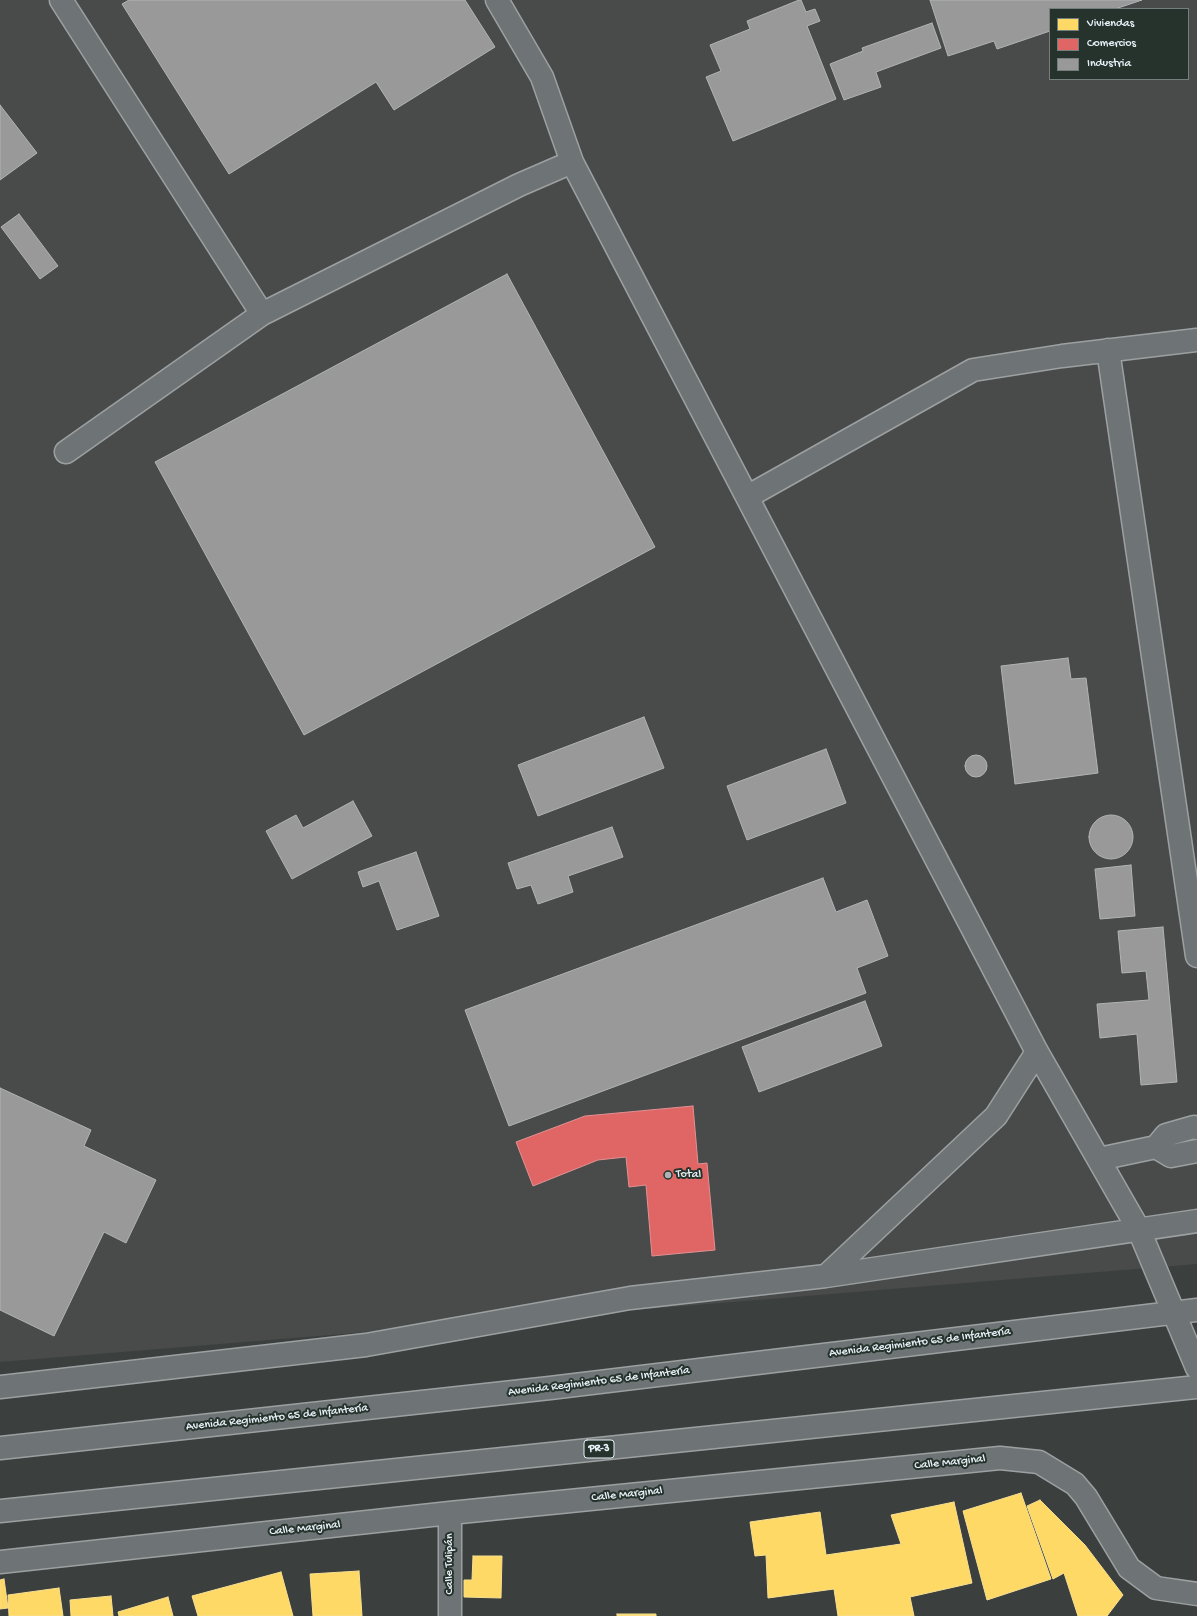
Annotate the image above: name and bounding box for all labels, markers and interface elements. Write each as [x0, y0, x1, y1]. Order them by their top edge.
legend [1049, 8, 1189, 80]
text: Viviendas [1087, 17, 1134, 31]
text: Comercios [1087, 37, 1136, 51]
text: Industria [1087, 57, 1131, 71]
place label: Total [676, 1168, 701, 1182]
marker: Total [663, 1170, 673, 1180]
street label: Avenida Regimiento 65 de Infantería [828, 1325, 1012, 1361]
street label: Avenida Regimiento 65 de Infantería [507, 1364, 691, 1400]
street label: Avenida Regimiento 65 de Infantería [185, 1401, 369, 1435]
road number: PR-3 [584, 1440, 614, 1458]
street label: Calle Marginal [914, 1452, 986, 1474]
street label: Calle Marginal [591, 1484, 663, 1506]
street label: Calle Marginal [269, 1518, 341, 1540]
street label: Calle Tulipán [443, 1533, 457, 1595]

